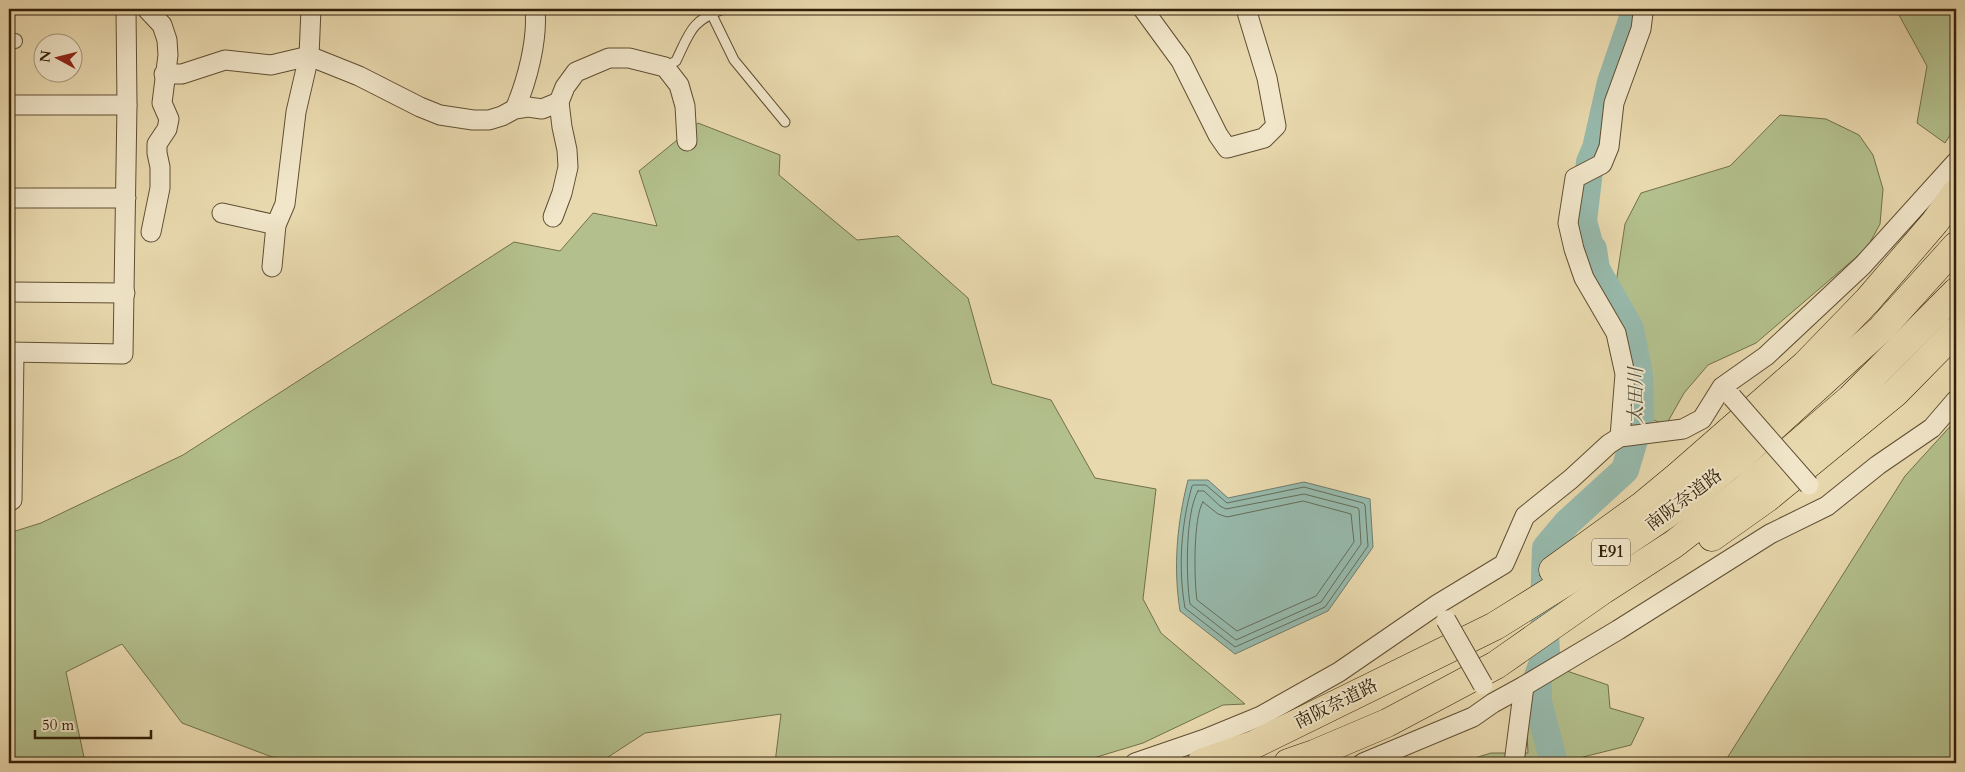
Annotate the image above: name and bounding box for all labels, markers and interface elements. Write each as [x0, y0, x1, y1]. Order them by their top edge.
north arrow [32, 32, 82, 82]
text: N [35, 49, 56, 64]
water label: 太田川 [1623, 366, 1649, 425]
street label: 南阪奈道路 [1641, 463, 1727, 537]
road number: E91 [1592, 538, 1630, 566]
street label: 南阪奈道路 [1290, 673, 1382, 735]
scale bar [35, 707, 151, 739]
text: 50 m [42, 715, 74, 735]

